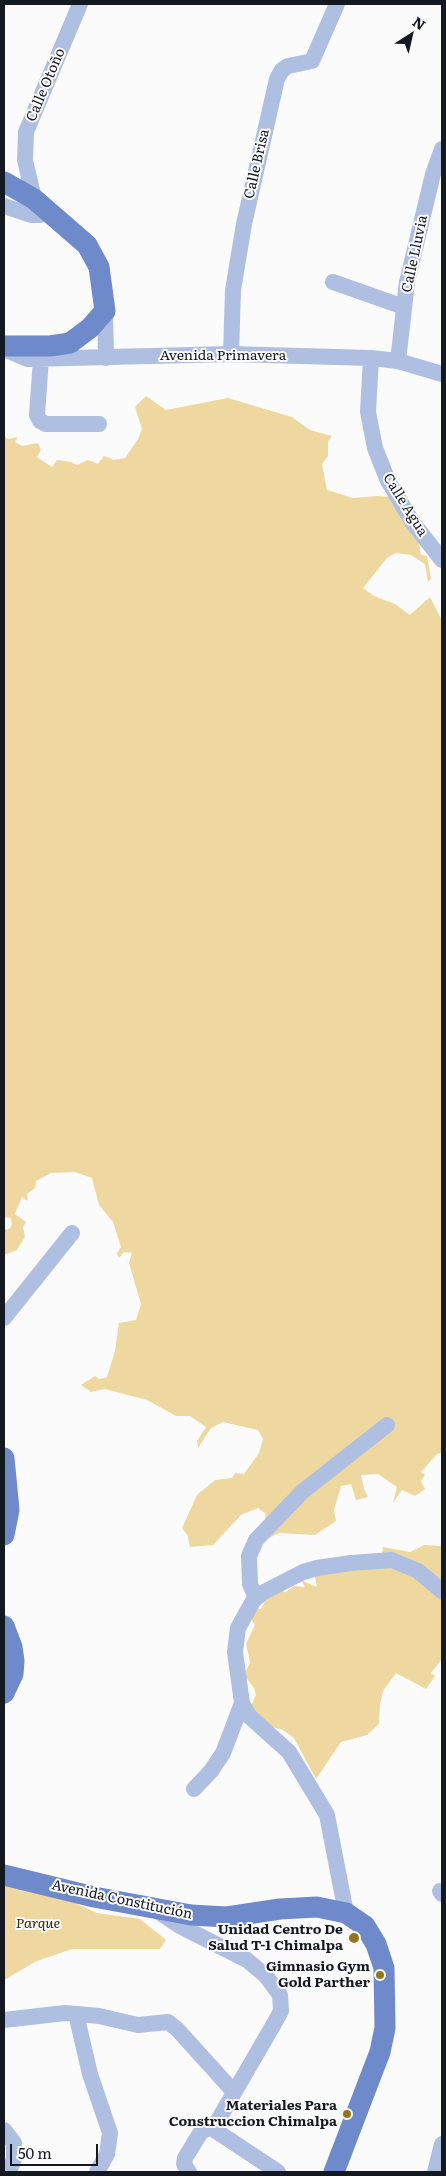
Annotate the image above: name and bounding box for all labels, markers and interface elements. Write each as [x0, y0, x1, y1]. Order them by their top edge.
north arrow [386, 10, 436, 60]
text: N [409, 11, 430, 34]
street label: Calle Otoño [23, 46, 69, 124]
street label: Calle Brisa [241, 128, 273, 200]
street label: Calle Lluvia [399, 214, 431, 294]
street label: Avenida Primavera [160, 348, 286, 364]
street label: Calle Agua [379, 470, 431, 540]
street label: Avenida Constitución [50, 1877, 194, 1923]
park label: Parque [16, 1916, 60, 1932]
place label: Unidad Centro De Salud T-1 Chimalpa [208, 1922, 343, 1954]
marker: Unidad Centro De Salud T-1 Chimalpa [347, 1931, 361, 1945]
place label: Gimnasio Gym Gold Parther [266, 1959, 370, 1991]
marker: Gimnasio Gym Gold Parther [374, 1969, 386, 1981]
place label: Materiales Para Construccion Chimalpa [169, 2098, 337, 2130]
marker: Materiales Para Construccion Chimalpa [341, 2108, 353, 2120]
scale bar [12, 2134, 100, 2166]
text: 50 m [18, 2141, 52, 2164]

